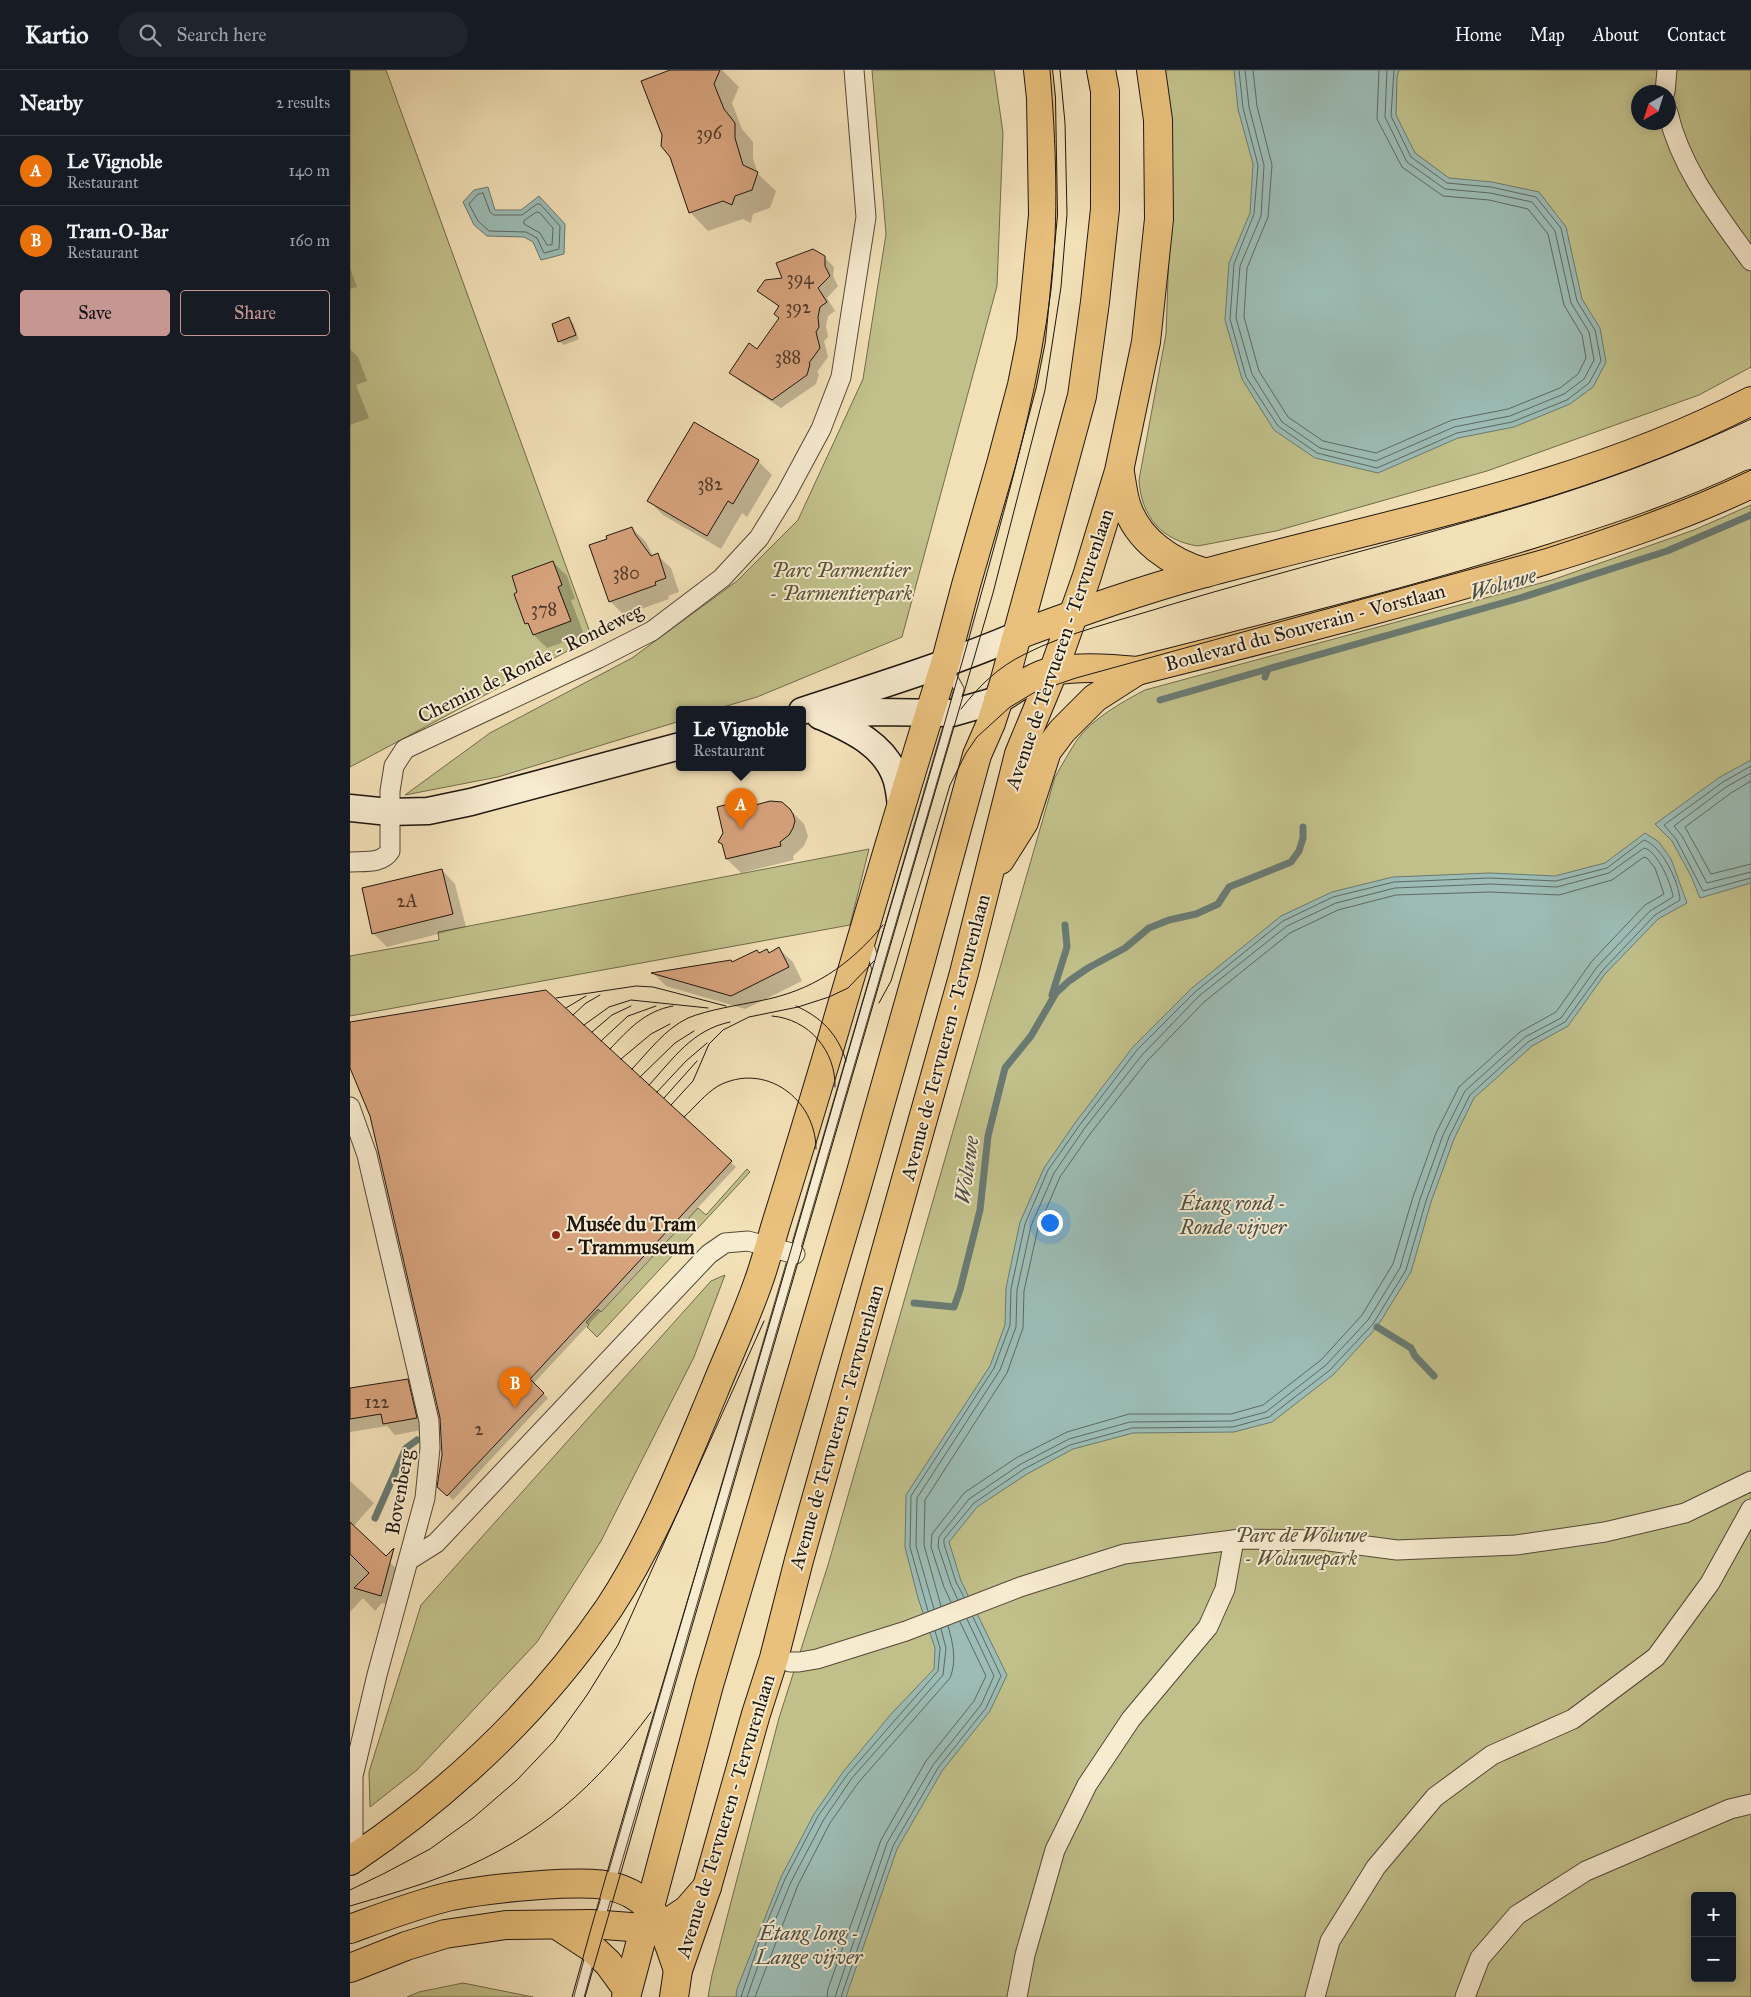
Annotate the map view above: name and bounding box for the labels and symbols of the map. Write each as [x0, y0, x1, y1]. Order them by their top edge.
north arrow [1631, 85, 1676, 130]
house number: 396 [696, 122, 723, 144]
house number: 394 [787, 267, 814, 289]
house number: 392 [785, 296, 811, 318]
house number: 388 [775, 346, 801, 368]
house number: 382 [697, 473, 723, 495]
street label: Avenue de Tervueren - Tervurenlaan [999, 505, 1118, 793]
park label: Parc Parmentier - Parmentierpark [770, 558, 912, 606]
house number: 380 [612, 562, 640, 584]
water label: Woluwe [1467, 562, 1540, 606]
street label: Boulevard du Souverain - Vorstlaan [1162, 578, 1448, 676]
street label: Chemin de Ronde - Rondeweg [414, 598, 647, 729]
house number: 378 [531, 598, 557, 620]
pin: A [725, 788, 757, 829]
house number: 2A [397, 890, 418, 912]
street label: Avenue de Tervueren - Tervurenlaan [895, 891, 995, 1184]
water label: Woluwe [949, 1133, 985, 1205]
water label: Étang rond - Ronde vijver [1179, 1189, 1288, 1240]
your location [1037, 1210, 1063, 1236]
place label: Musée du Tram - Trammuseum [566, 1212, 697, 1259]
marker: Musée du Tram - Trammuseum [550, 1229, 562, 1241]
street label: Avenue de Tervueren - Tervurenlaan [783, 1282, 888, 1573]
pin: B [499, 1367, 531, 1408]
house number: 122 [365, 1391, 390, 1413]
house number: 2 [475, 1418, 484, 1440]
street label: Bovenberg [380, 1447, 419, 1537]
park label: Parc de Woluwe - Woluwepark [1235, 1523, 1367, 1571]
street label: Avenue de Tervueren - Tervurenlaan [670, 1671, 780, 1962]
water label: Étang long - Lange vijver [755, 1919, 864, 1970]

